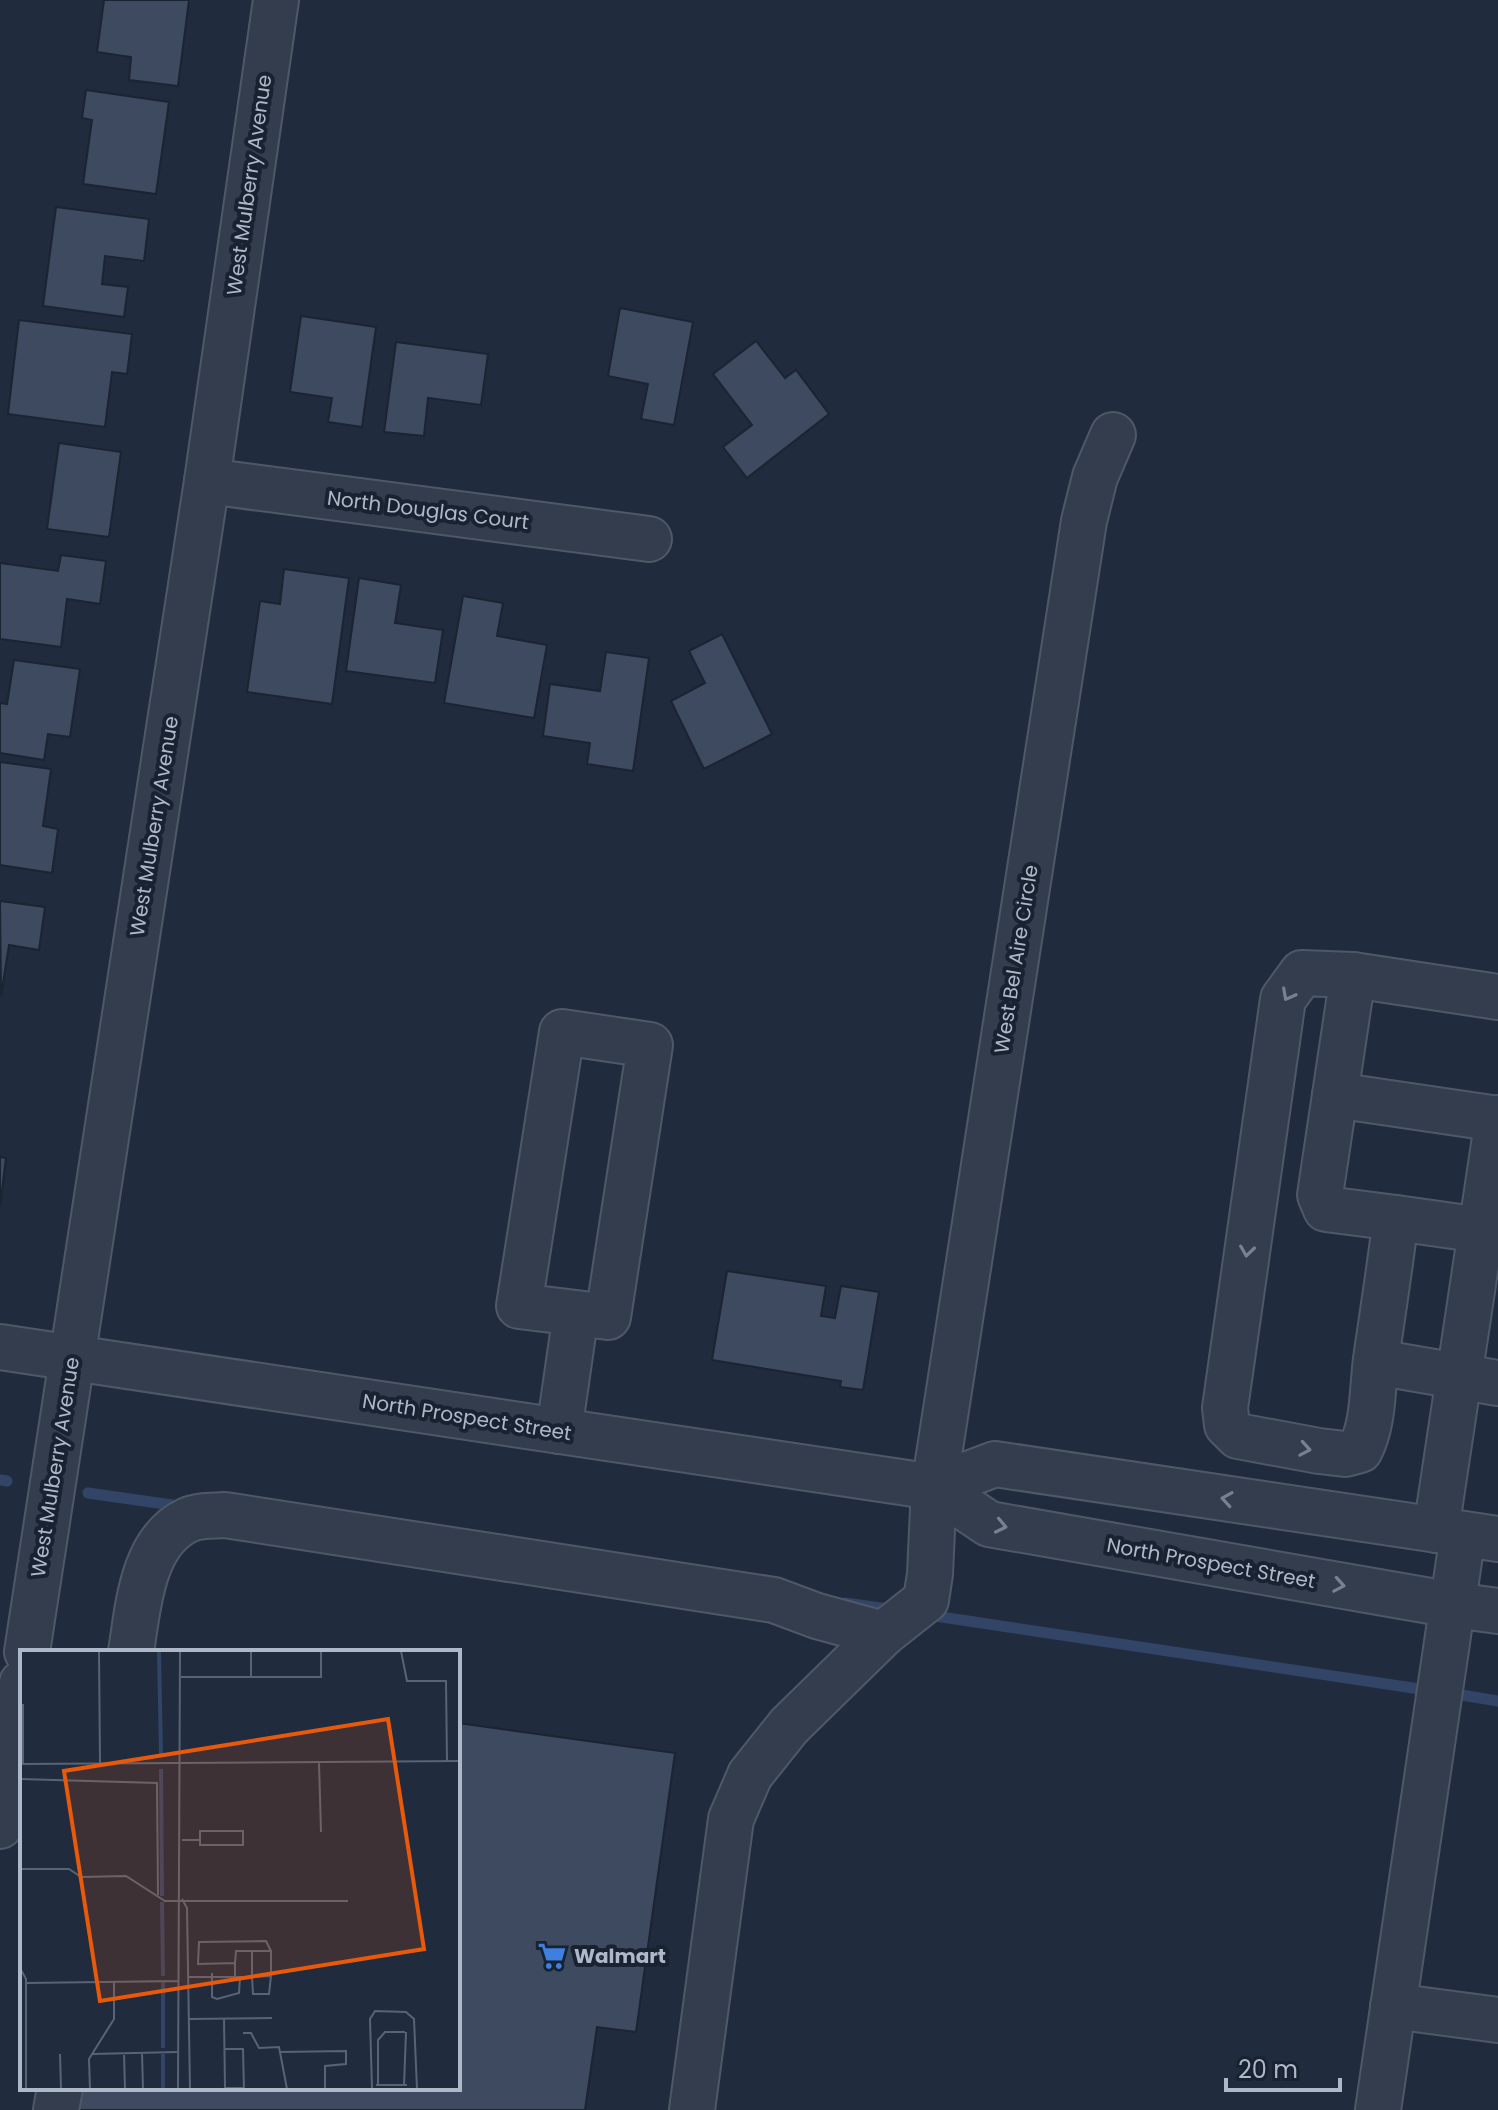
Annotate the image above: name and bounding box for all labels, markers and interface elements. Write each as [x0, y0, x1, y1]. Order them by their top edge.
street label: West Mulberry Avenue [220, 73, 278, 297]
street label: North Douglas Court [326, 484, 530, 536]
street label: West Mulberry Avenue [123, 714, 185, 938]
street label: West Bel Aire Circle [987, 863, 1045, 1055]
one-way arrow [1282, 987, 1298, 1001]
one-way arrow [1239, 1244, 1256, 1257]
street label: West Mulberry Avenue [24, 1355, 86, 1579]
street label: North Prospect Street [360, 1387, 574, 1447]
one-way arrow [1298, 1439, 1312, 1456]
one-way arrow [1220, 1491, 1234, 1508]
one-way arrow [993, 1517, 1007, 1534]
street label: North Prospect Street [1105, 1531, 1317, 1595]
one-way arrow [1333, 1576, 1346, 1593]
inset map [20, 1650, 460, 2090]
supermarket icon: Walmart [537, 1941, 567, 1971]
place label: Walmart [574, 1942, 666, 1970]
scale bar [1226, 2042, 1340, 2092]
text: 20 m [1238, 2053, 1298, 2086]

